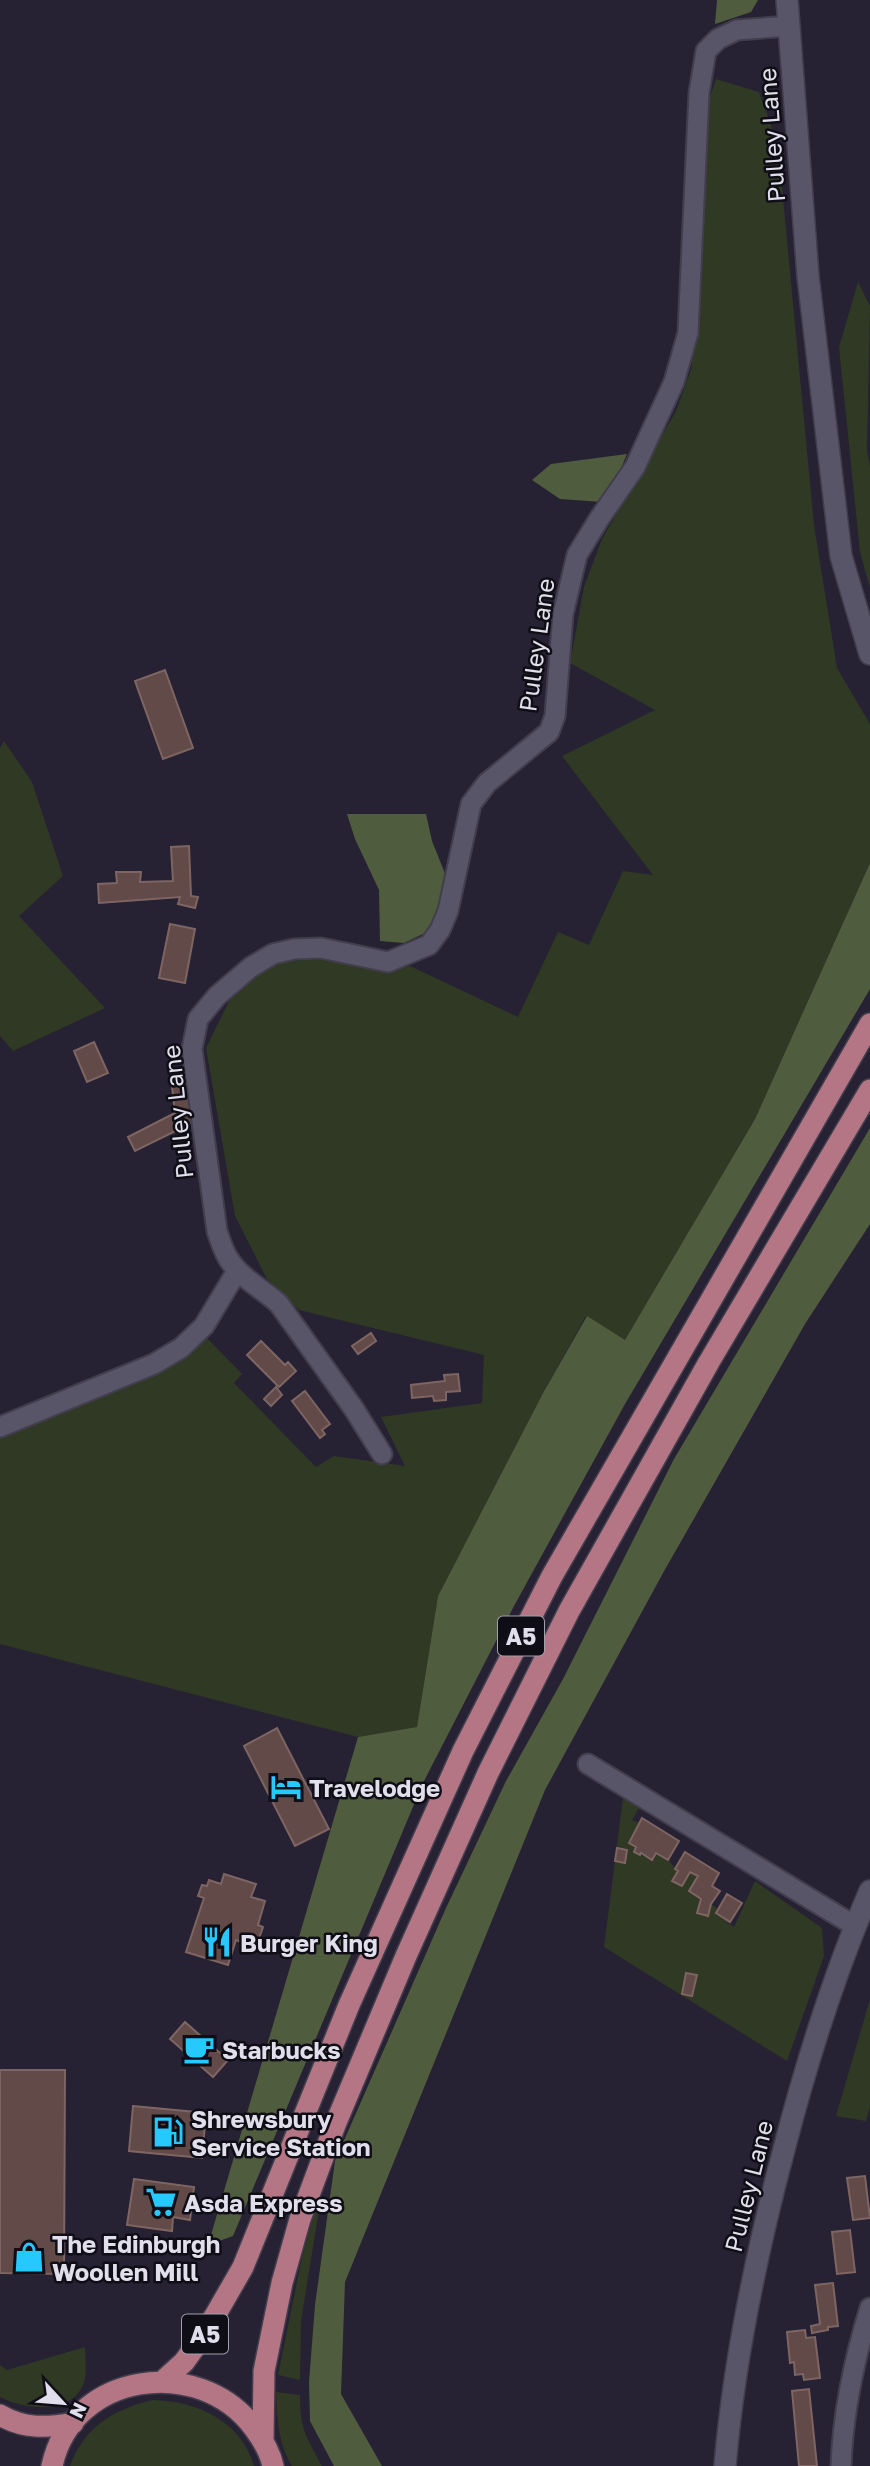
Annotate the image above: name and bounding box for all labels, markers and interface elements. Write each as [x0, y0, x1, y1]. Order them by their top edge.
street label: Pulley Lane [752, 67, 790, 203]
street label: Pulley Lane [512, 576, 560, 714]
street label: Pulley Lane [156, 1044, 198, 1180]
road number: A5 [498, 1616, 544, 1656]
hotel icon: Travelodge [269, 1770, 303, 1804]
place label: Travelodge [309, 1773, 440, 1802]
restaurant icon: Burger King [200, 1925, 234, 1959]
place label: Burger King [240, 1928, 378, 1957]
cafe icon: Starbucks [182, 2032, 216, 2066]
place label: Starbucks [222, 2035, 341, 2064]
place label: Shrewsbury Service Station [191, 2104, 371, 2161]
fuel station icon: Shrewsbury Service Station [151, 2115, 185, 2149]
street label: Pulley Lane [718, 2117, 778, 2255]
supermarket icon: Asda Express [144, 2185, 178, 2219]
place label: Asda Express [184, 2188, 343, 2217]
place label: The Edinburgh Woollen Mill [52, 2229, 220, 2286]
shop icon: The Edinburgh Woollen Mill [12, 2240, 46, 2274]
road number: A5 [182, 2314, 228, 2354]
north arrow [28, 2368, 98, 2438]
text: N [65, 2399, 92, 2422]

